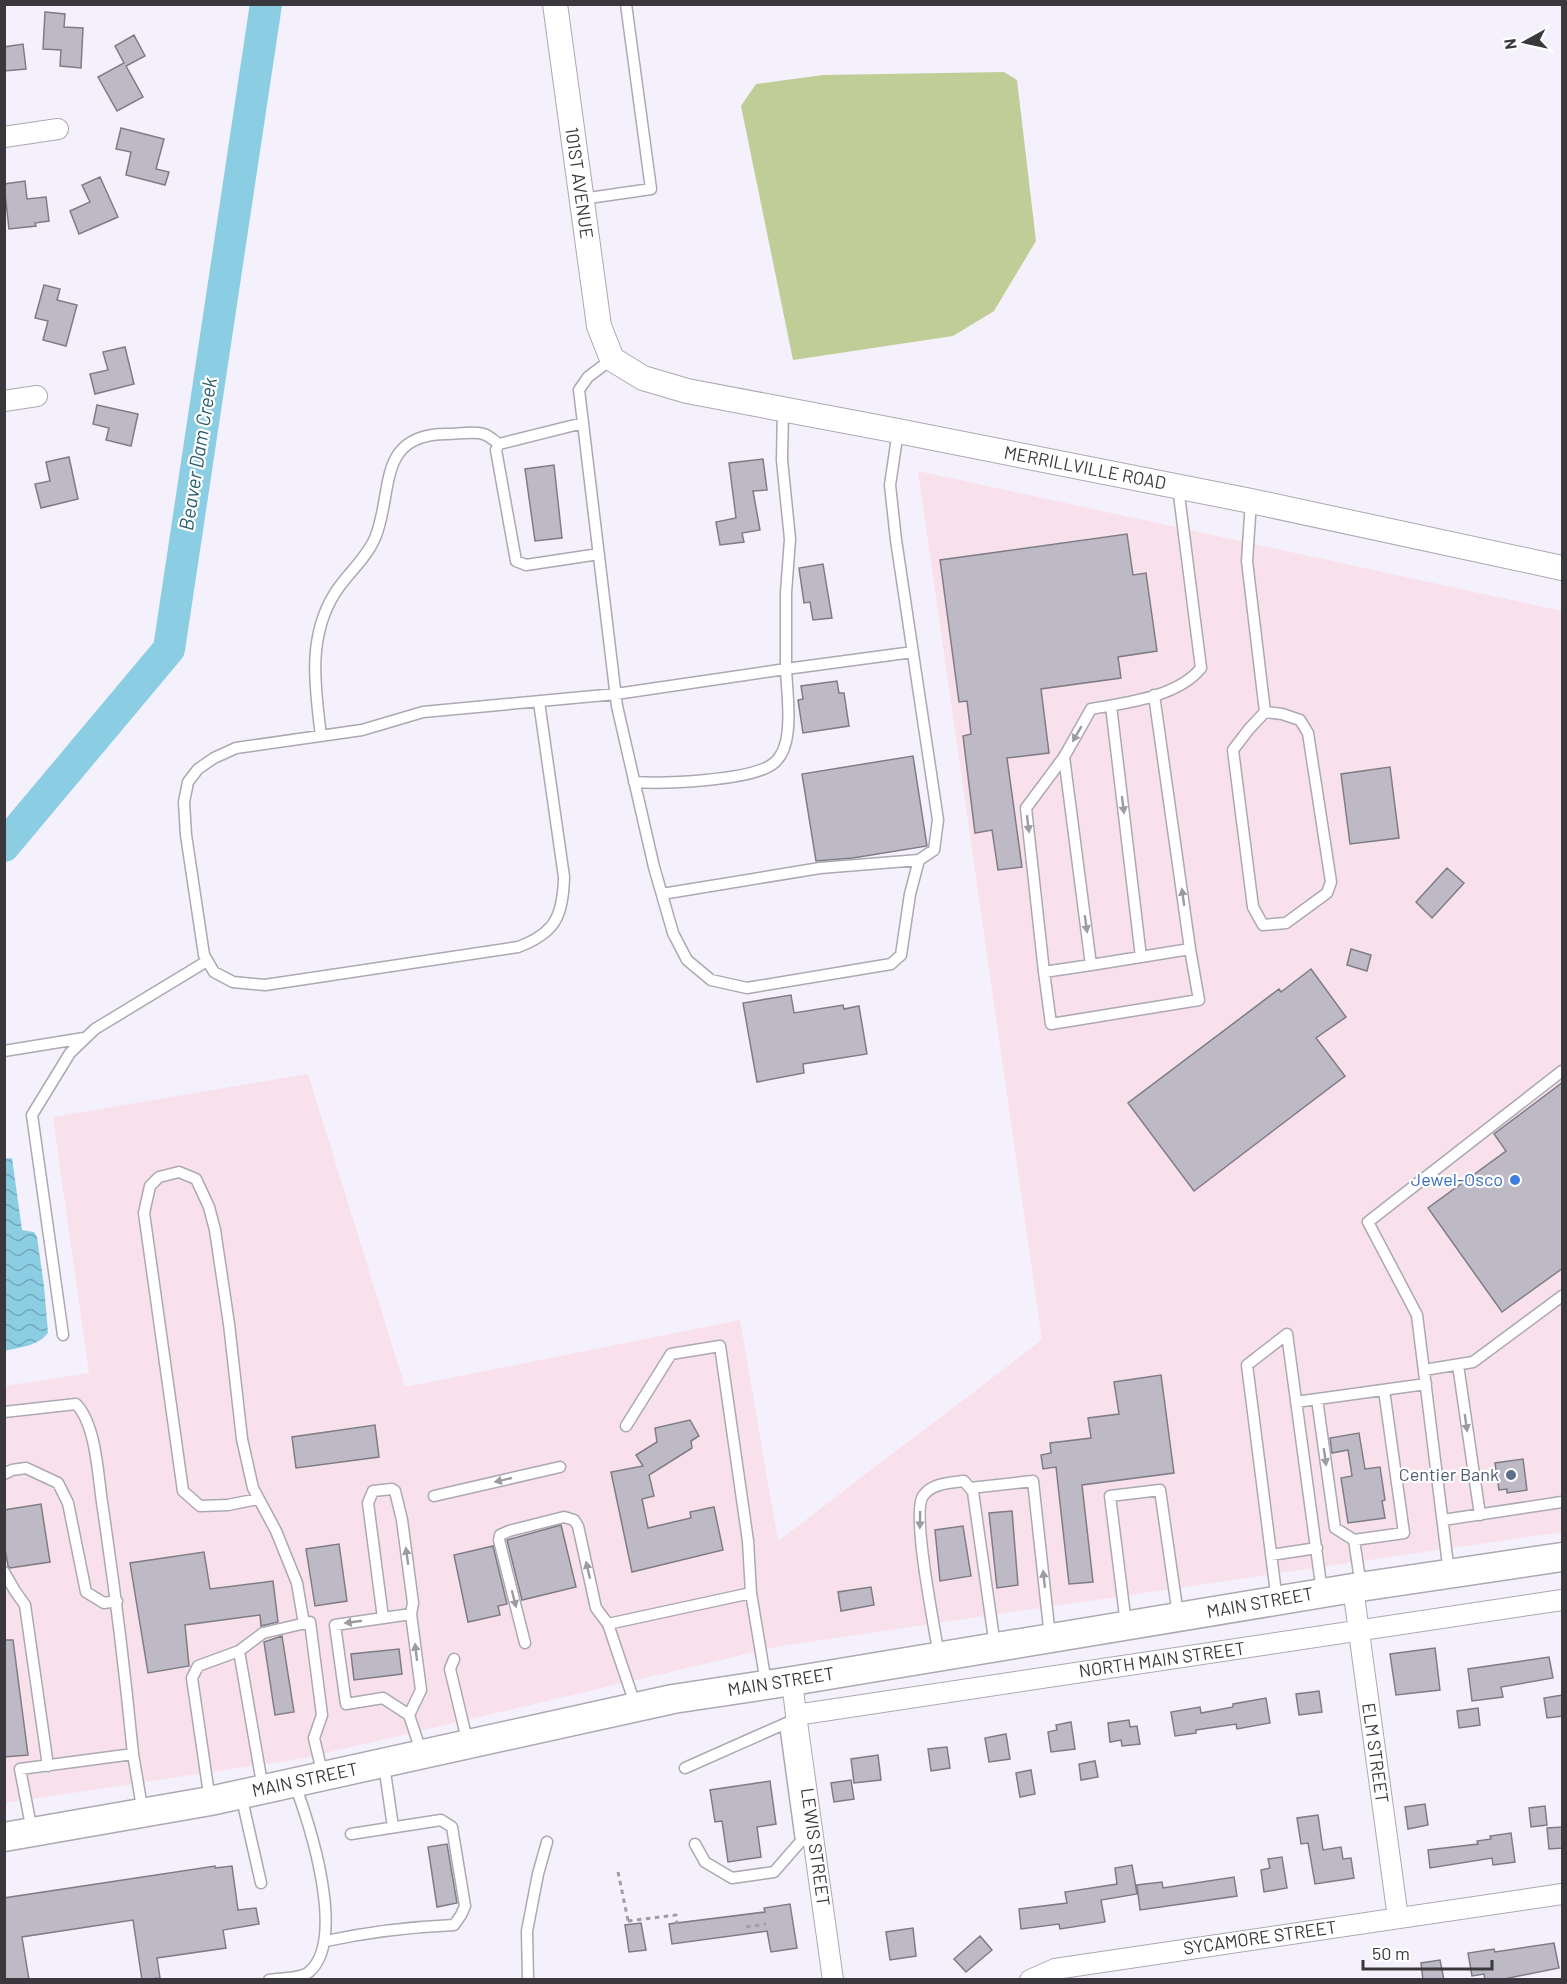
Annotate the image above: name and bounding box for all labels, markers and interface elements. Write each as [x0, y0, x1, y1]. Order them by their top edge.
north arrow [1495, 12, 1555, 72]
text: N [1500, 38, 1520, 51]
street label: 101ST AVENUE [561, 126, 599, 240]
water label: Beaver Dam Creek [173, 375, 221, 532]
street label: MERRILLVILLE ROAD [1002, 440, 1168, 494]
one-way arrow [1072, 725, 1082, 742]
one-way arrow [1118, 796, 1128, 815]
one-way arrow [1023, 815, 1033, 834]
one-way arrow [1178, 887, 1187, 906]
one-way arrow [1081, 914, 1090, 933]
place label: Jewel-Osco [1411, 1168, 1503, 1190]
marker: Jewel-Osco [1508, 1173, 1522, 1187]
one-way arrow [1462, 1413, 1471, 1432]
one-way arrow [1320, 1448, 1329, 1467]
place label: Centier Bank [1399, 1463, 1499, 1485]
marker: Centier Bank [1504, 1468, 1518, 1482]
one-way arrow [493, 1476, 512, 1485]
one-way arrow [915, 1510, 925, 1529]
one-way arrow [402, 1547, 411, 1566]
one-way arrow [583, 1560, 592, 1579]
one-way arrow [1039, 1570, 1049, 1589]
street label: MAIN STREET [1205, 1582, 1315, 1622]
one-way arrow [509, 1590, 519, 1608]
one-way arrow [343, 1618, 362, 1627]
street label: NORTH MAIN STREET [1077, 1636, 1246, 1682]
one-way arrow [411, 1642, 420, 1661]
street label: MAIN STREET [726, 1662, 836, 1700]
street label: ELM STREET [1358, 1701, 1394, 1804]
street label: MAIN STREET [250, 1757, 360, 1801]
street label: LEWIS STREET [797, 1786, 835, 1907]
street label: SYCAMORE STREET [1182, 1915, 1338, 1959]
scale bar [1363, 1933, 1492, 1971]
text: 50 m [1372, 1942, 1410, 1964]

